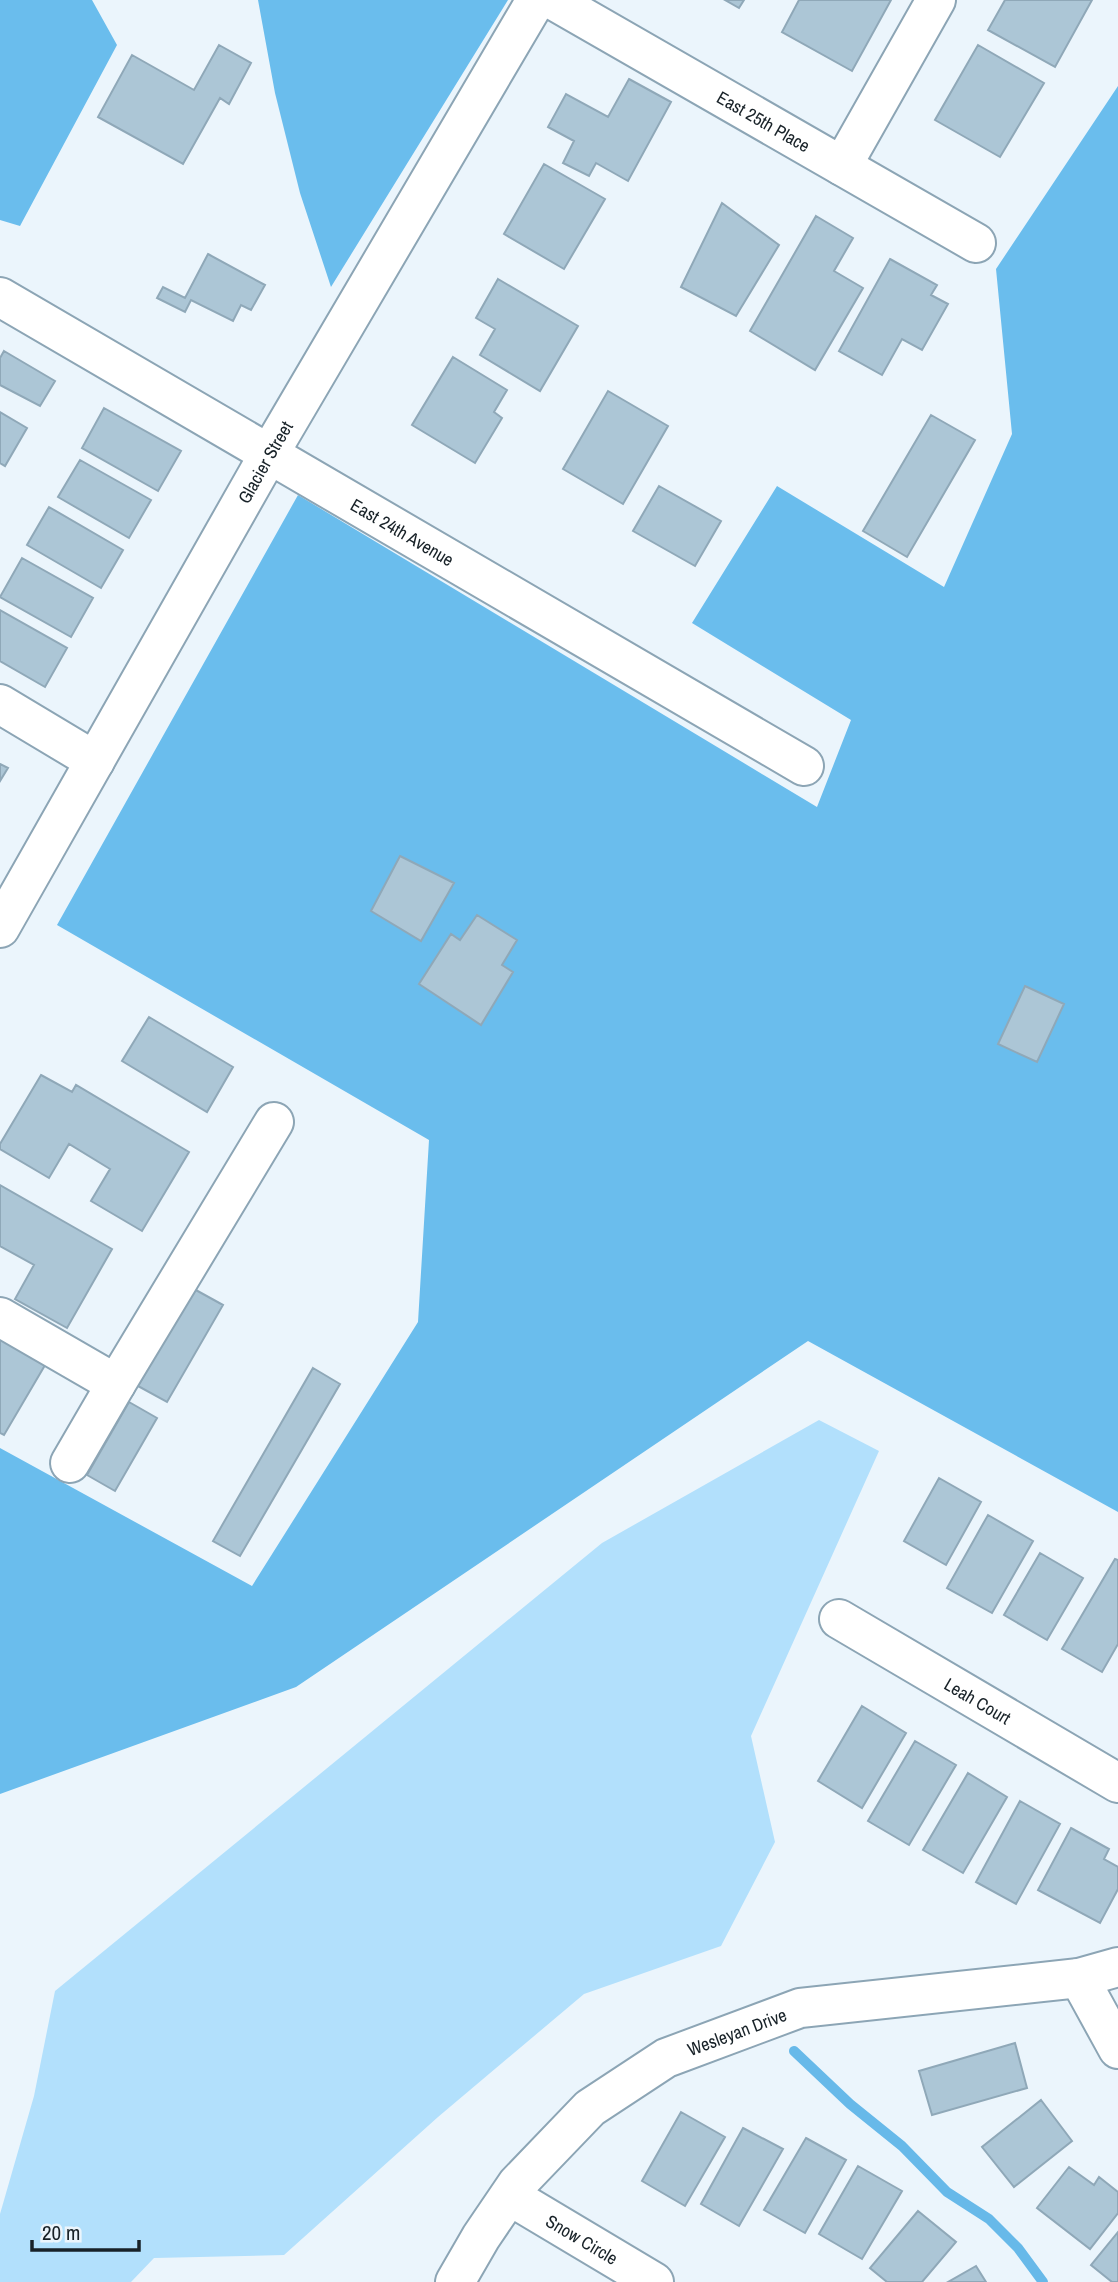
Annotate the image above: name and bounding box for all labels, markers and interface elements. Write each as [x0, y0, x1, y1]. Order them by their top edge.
street label: East 25th Place [713, 84, 815, 158]
street label: Glacier Street [231, 416, 298, 508]
street label: East 24th Avenue [346, 492, 459, 572]
street label: Leah Court [940, 1671, 1016, 1730]
street label: Wesleyan Drive [684, 2002, 790, 2061]
scale bar [32, 2208, 138, 2252]
street label: Snow Circle [542, 2208, 623, 2270]
text: 20 m [42, 2218, 80, 2247]

